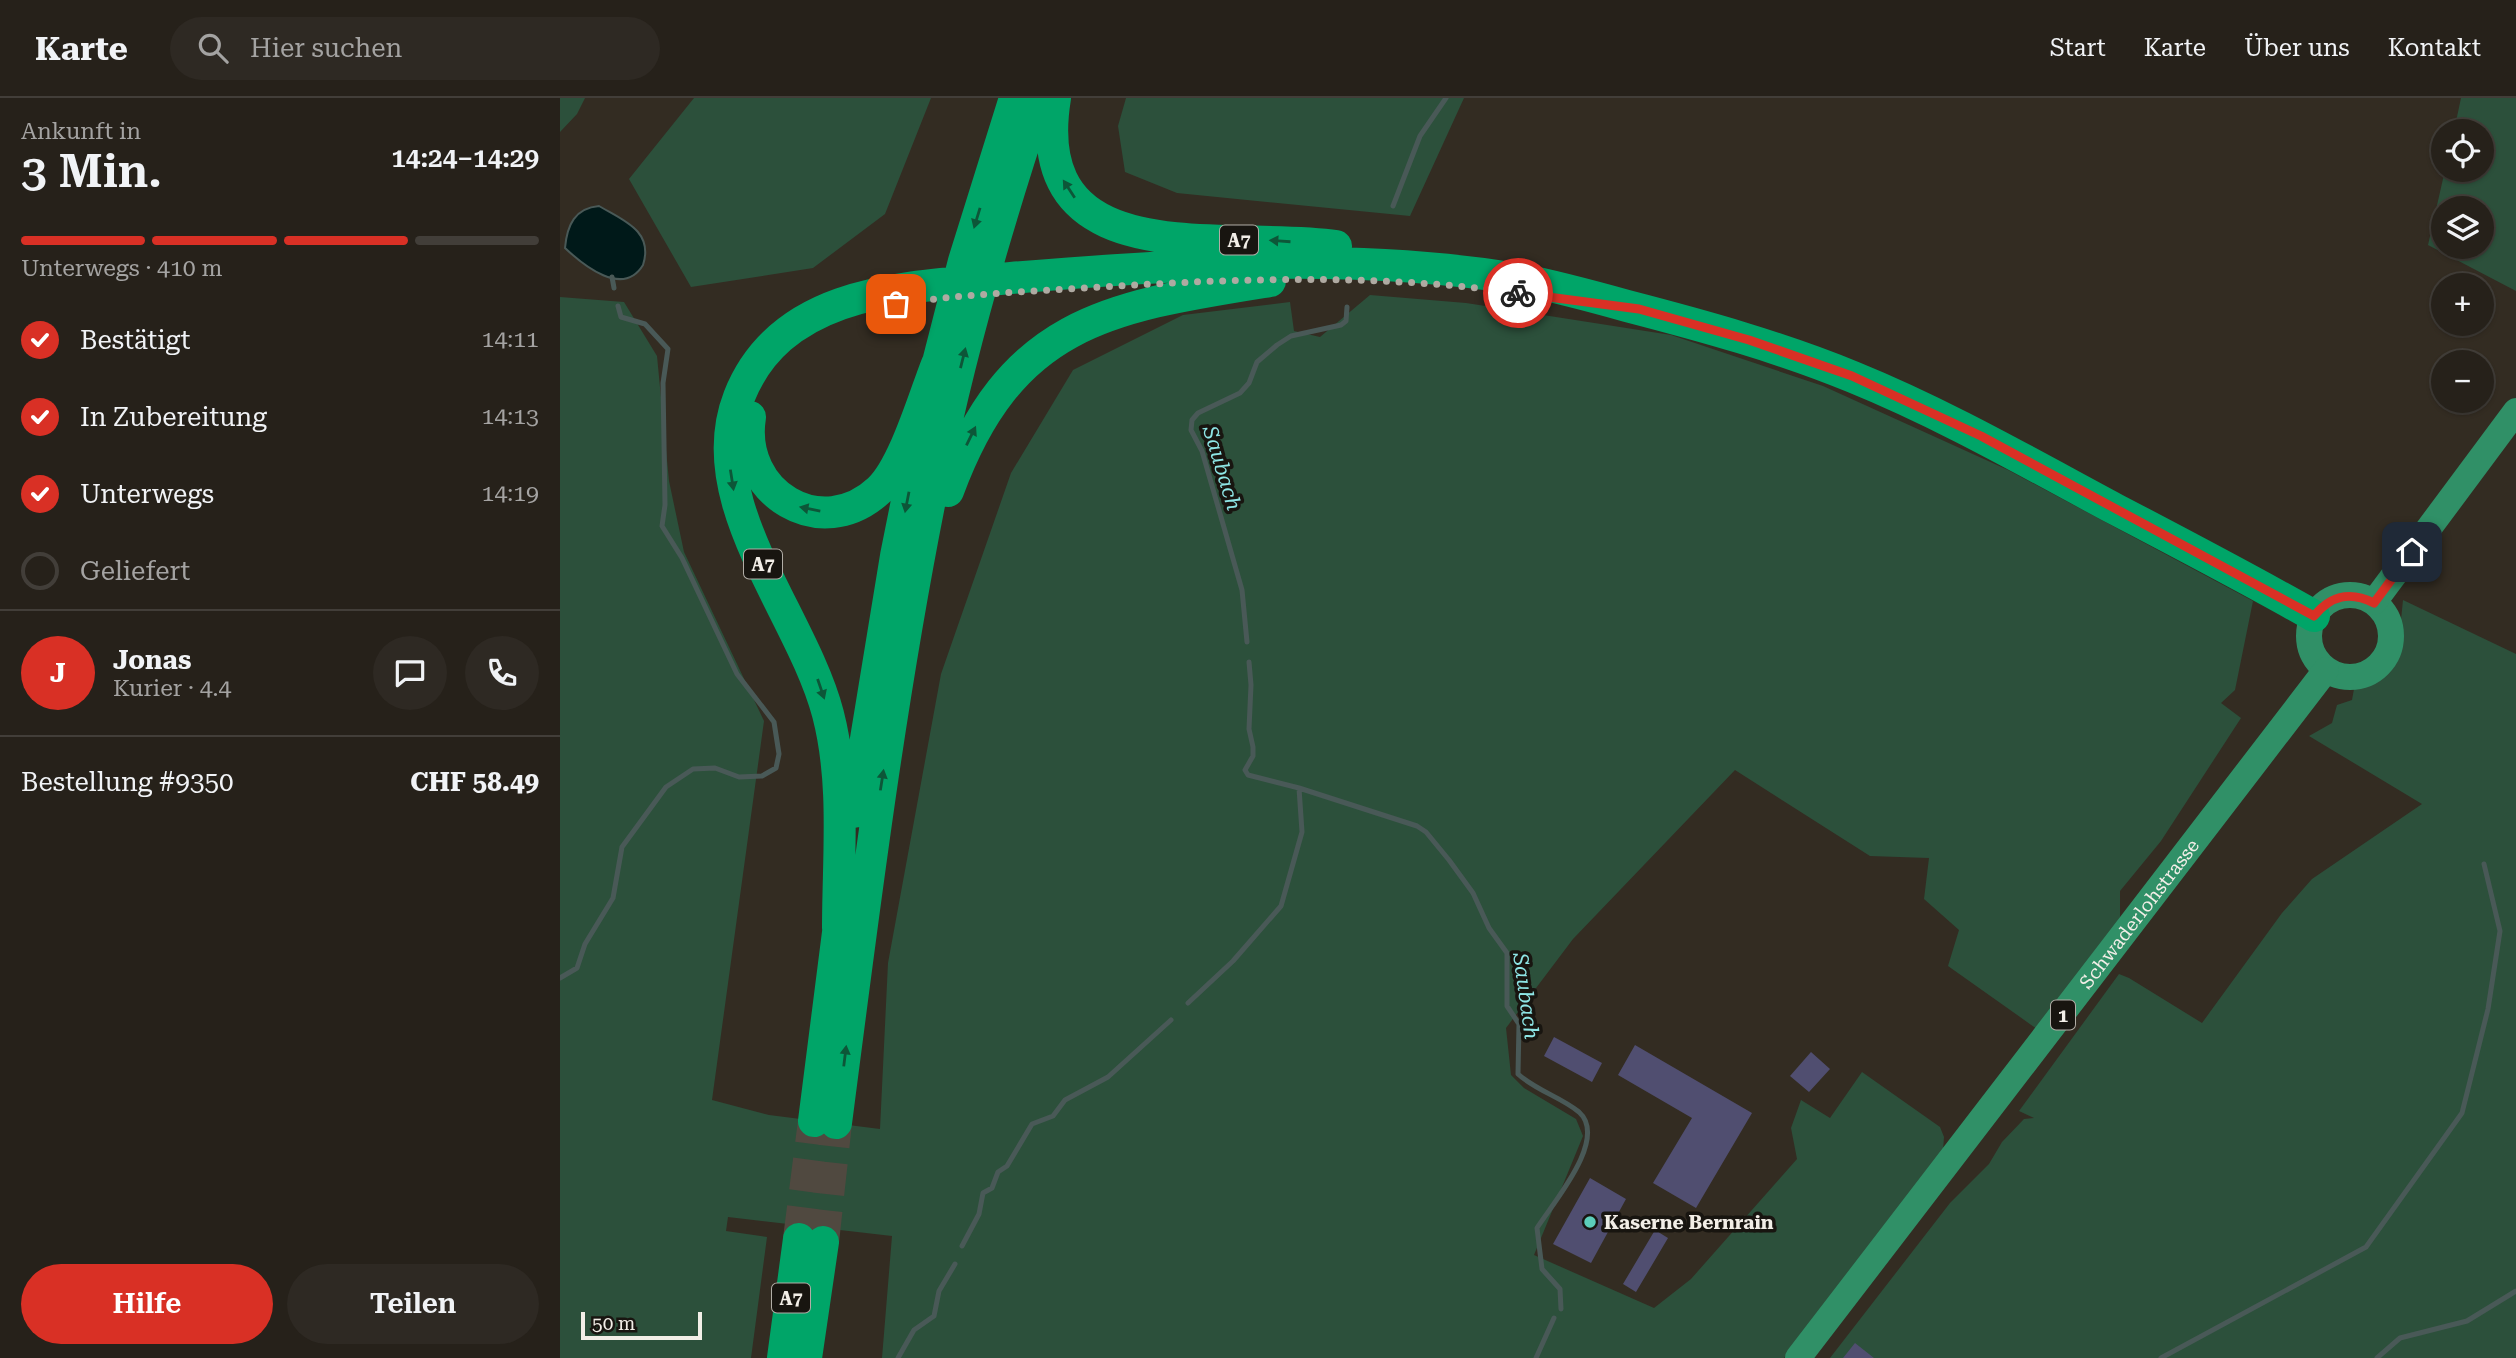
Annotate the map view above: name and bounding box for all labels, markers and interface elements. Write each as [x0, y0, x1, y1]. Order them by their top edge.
search box [170, 17, 660, 80]
text: Karte [35, 29, 128, 68]
icon: search [194, 29, 232, 67]
text: Hier suchen [250, 33, 402, 63]
text: Start [2050, 34, 2106, 62]
text: Karte [2144, 34, 2206, 62]
text: Über uns [2244, 34, 2350, 62]
text: Kontakt [2388, 34, 2481, 62]
text: Ankunft in [21, 118, 141, 145]
map controls [2431, 119, 2494, 413]
button: locate [2431, 119, 2494, 182]
text: 14:24–14:29 [391, 143, 539, 173]
text: 3 Min. [21, 144, 162, 198]
one-way arrow [1062, 180, 1076, 198]
button: layers [2431, 196, 2494, 259]
one-way arrow [971, 208, 981, 229]
road number: A7 [1220, 225, 1258, 254]
one-way arrow [1269, 236, 1291, 247]
text: Unterwegs · 410 m [21, 255, 223, 282]
courier [1483, 258, 1553, 328]
button: + [2431, 273, 2494, 336]
pin [866, 274, 926, 334]
icon: bike [1499, 274, 1537, 312]
icon: bag [877, 285, 915, 323]
icon: check [21, 321, 59, 359]
text: Bestätigt [80, 325, 190, 355]
text: 14:11 [482, 326, 539, 353]
one-way arrow [958, 346, 969, 368]
button: − [2431, 350, 2494, 413]
icon: check [21, 398, 59, 436]
text: In Zubereitung [80, 402, 267, 432]
text: 14:13 [482, 403, 539, 430]
water label: Saubach [1198, 422, 1246, 513]
one-way arrow [965, 426, 976, 446]
one-way arrow [727, 469, 738, 491]
icon: check [21, 475, 59, 513]
text: Unterwegs [80, 479, 214, 509]
text: 14:19 [482, 480, 539, 507]
one-way arrow [901, 491, 912, 513]
one-way arrow [799, 504, 821, 515]
pin [2382, 522, 2442, 582]
icon: home [2393, 533, 2431, 571]
road number: A7 [744, 550, 782, 578]
text: Geliefert [80, 556, 190, 586]
button: chat [373, 636, 447, 710]
button: phone [465, 636, 539, 710]
text: Jonas [113, 645, 191, 675]
text: J [50, 658, 66, 688]
text: Kurier · 4.4 [113, 675, 231, 702]
one-way arrow [816, 679, 826, 700]
text: Bestellung #9350 [21, 767, 234, 797]
text: CHF 58.49 [410, 767, 539, 797]
one-way arrow [877, 768, 888, 790]
street label: Schwaderlohstrasse [2074, 834, 2204, 993]
water label: Saubach [1508, 950, 1544, 1041]
road number: 1 [2051, 1000, 2075, 1030]
one-way arrow [839, 1045, 850, 1067]
place label: Kaserne Bernrain [1604, 1211, 1774, 1234]
marker: Kaserne Bernrain [1582, 1214, 1598, 1230]
button: Hilfe [21, 1264, 273, 1344]
button: Teilen [287, 1264, 539, 1344]
road number: A7 [772, 1283, 810, 1312]
scale bar [581, 1309, 702, 1341]
text: 50 m [592, 1312, 635, 1335]

